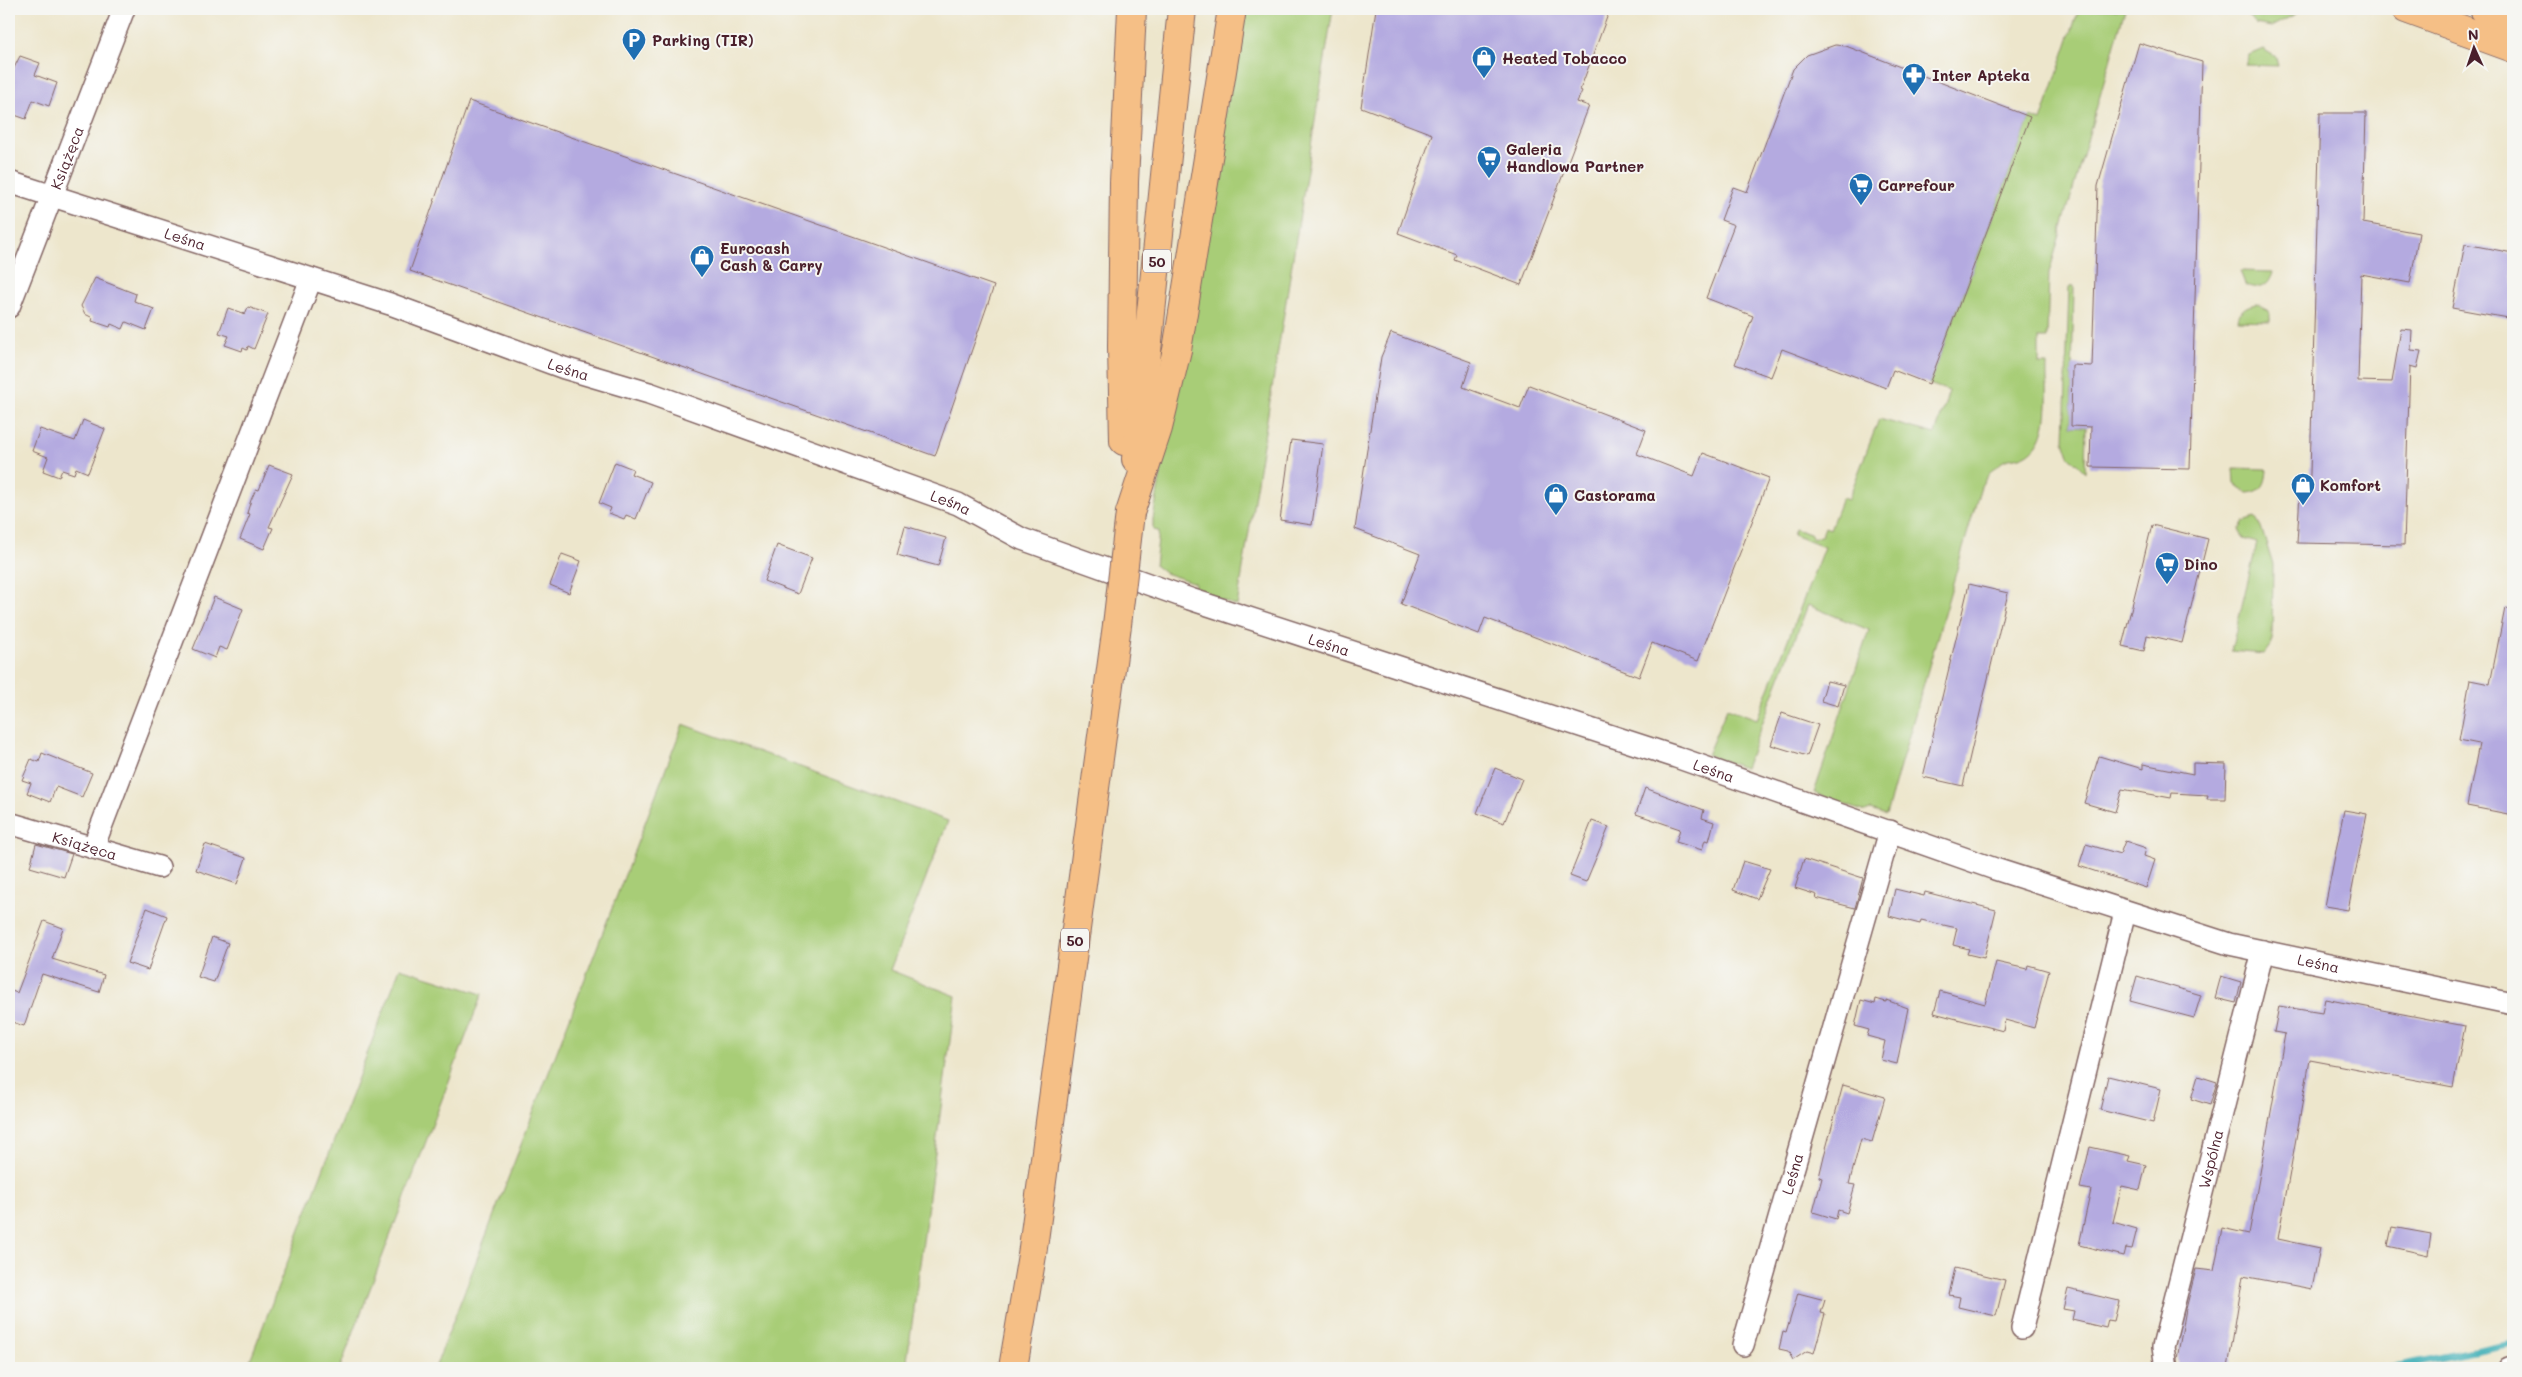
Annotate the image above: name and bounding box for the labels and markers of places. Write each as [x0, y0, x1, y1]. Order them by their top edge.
parking icon: Parking (TIR) [621, 27, 647, 61]
place label: Parking (TIR) [652, 30, 754, 50]
shop icon: Heated Tobacco [1471, 45, 1497, 79]
place label: Heated Tobacco [1502, 48, 1627, 68]
pharmacy icon: Inter Apteka [1901, 62, 1927, 96]
place label: Inter Apteka [1932, 65, 2030, 85]
place label: Galeria Handlowa Partner [1506, 139, 1644, 176]
supermarket icon: Galeria Handlowa Partner [1476, 145, 1502, 179]
supermarket icon: Carrefour [1848, 172, 1874, 206]
place label: Carrefour [1878, 175, 1955, 195]
place label: Eurocash Cash & Carry [720, 238, 823, 275]
shop icon: Eurocash Cash & Carry [689, 244, 715, 278]
shop icon: Komfort [2290, 472, 2316, 506]
place label: Komfort [2320, 475, 2381, 495]
shop icon: Castorama [1543, 482, 1569, 516]
place label: Castorama [1574, 485, 1656, 505]
supermarket icon: Dino [2154, 551, 2180, 585]
place label: Dino [2184, 554, 2218, 574]

